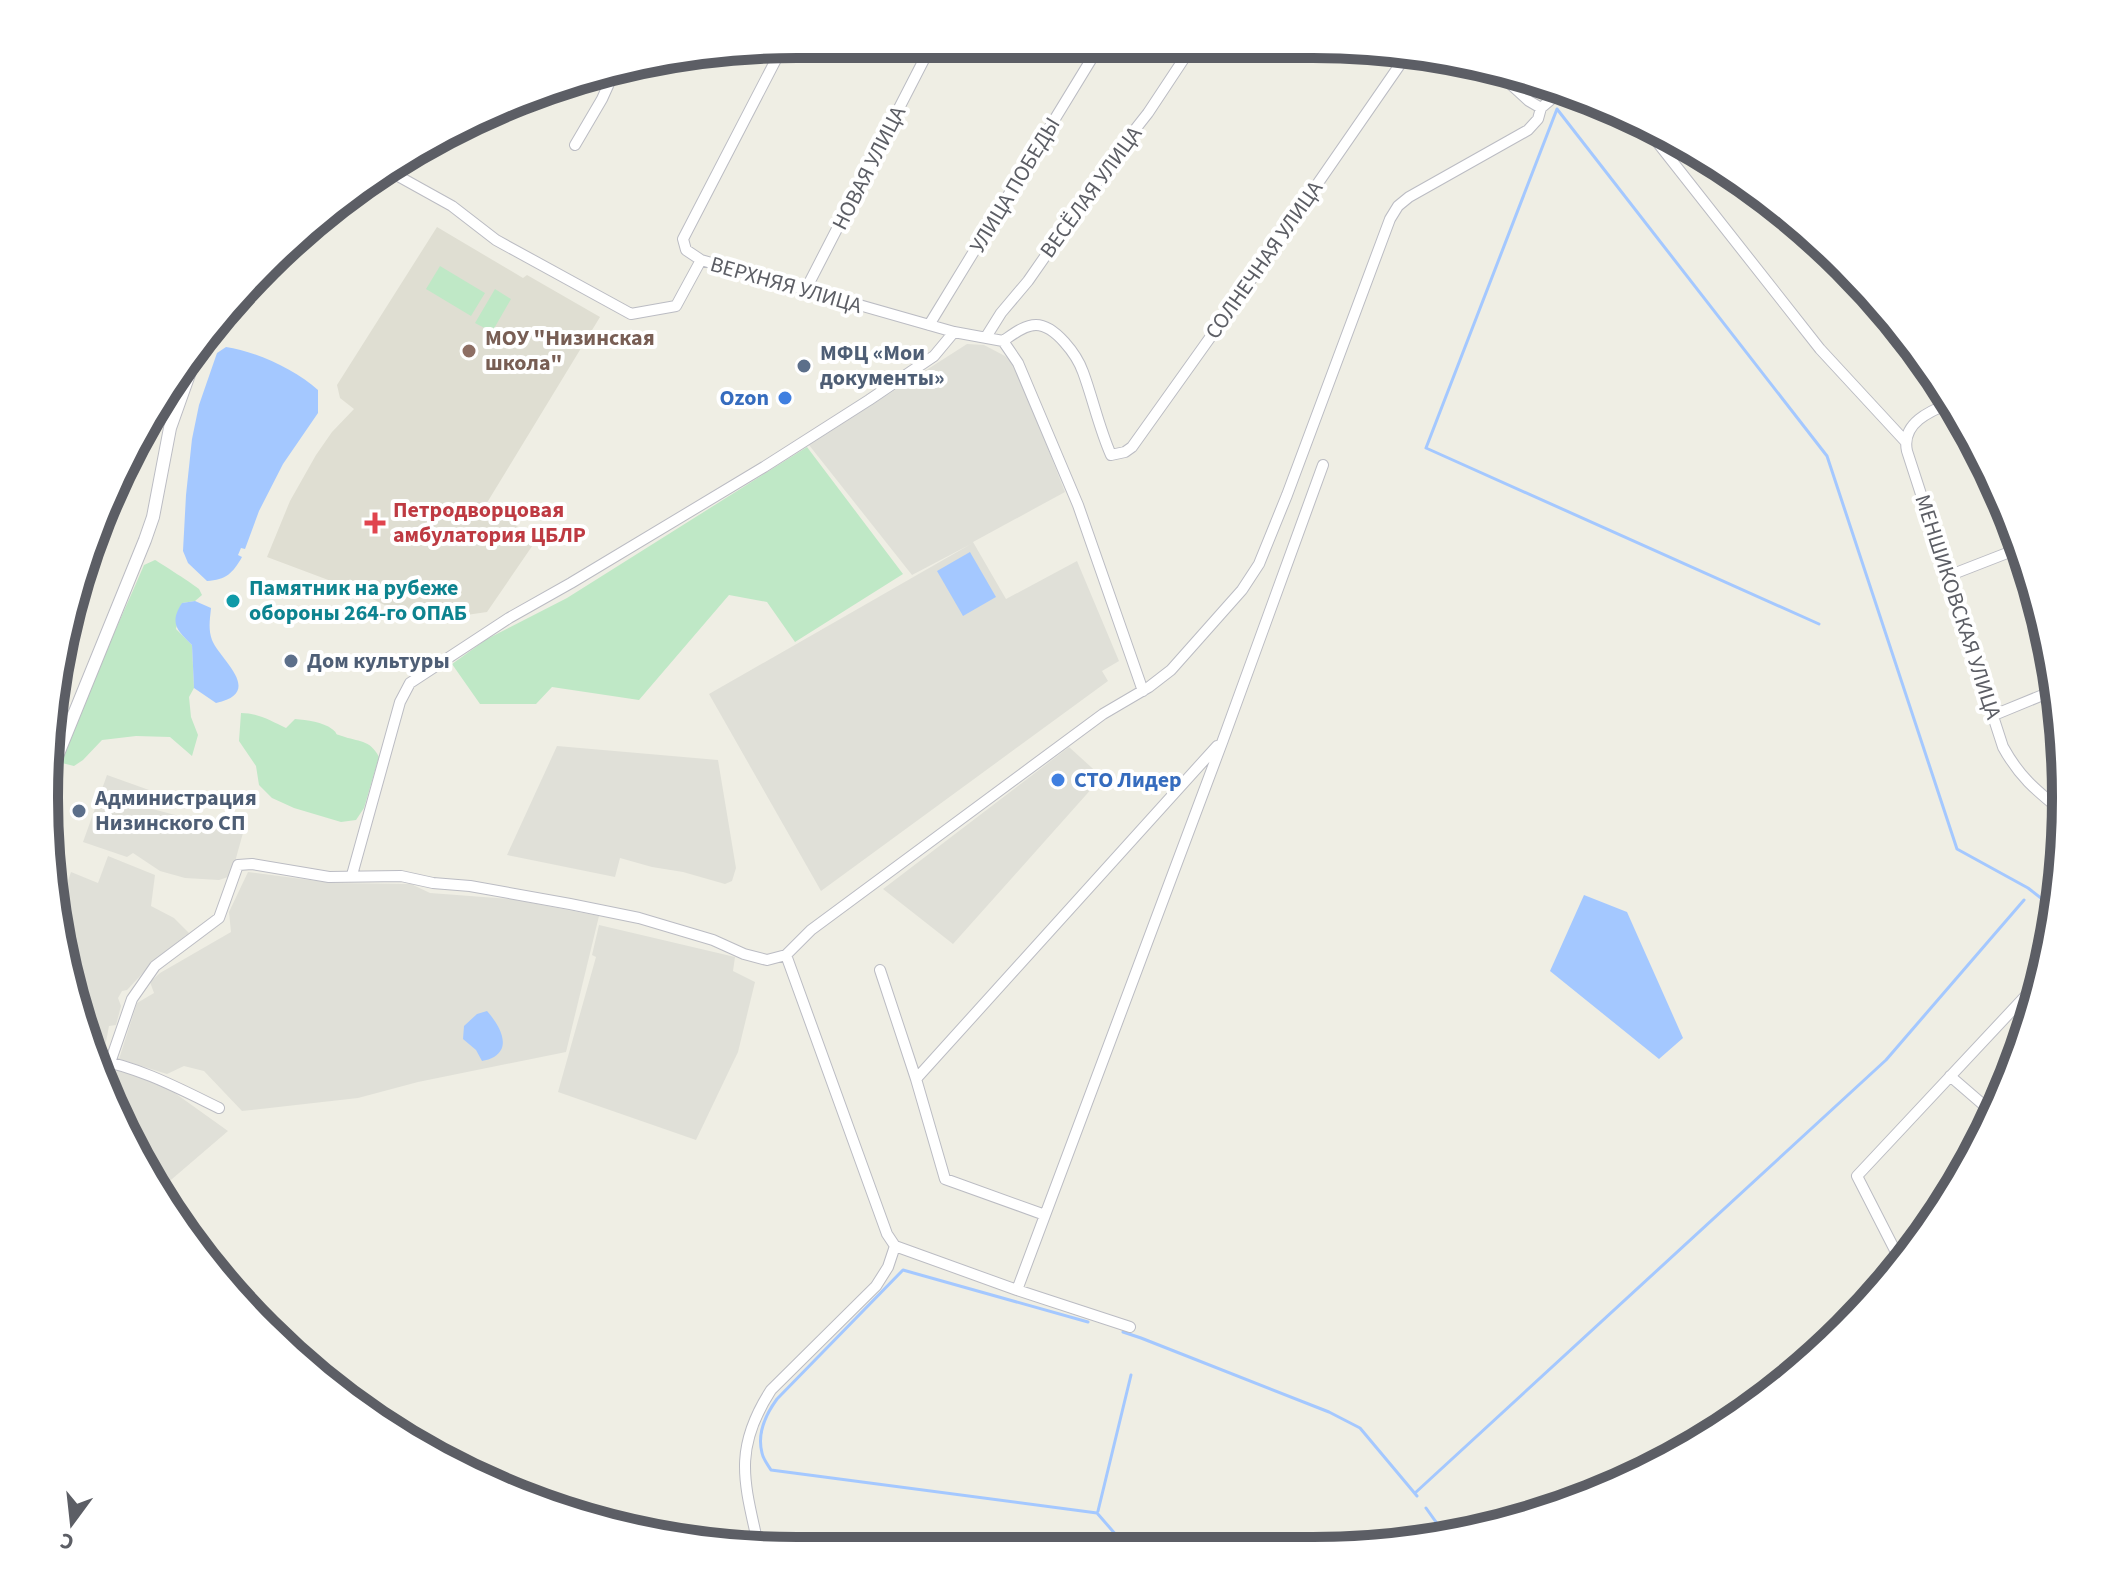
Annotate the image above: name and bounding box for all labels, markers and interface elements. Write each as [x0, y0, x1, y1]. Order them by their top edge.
street label: НОВАЯ УЛИЦА [824, 100, 914, 236]
street label: УЛИЦА ПОБЕДЫ [962, 111, 1068, 259]
street label: ВЕСЁЛАЯ УЛИЦА [1032, 119, 1150, 265]
street label: СОЛНЕЧНАЯ УЛИЦА [1197, 174, 1331, 346]
street label: ВЕРХНЯЯ УЛИЦА [706, 248, 866, 322]
place label: МОУ "Низинская школа" [485, 322, 655, 379]
place label: МФЦ «Мои документы» [820, 337, 945, 394]
marker: МОУ "Низинская школа" [460, 342, 478, 360]
marker: МФЦ «Мои документы» [795, 357, 813, 375]
place label: Ozon [720, 382, 769, 414]
marker: Ozon [776, 389, 794, 407]
street label: МЕНШИКОВСКАЯ УЛИЦА [1907, 491, 2009, 724]
place label: Петродворцовая амбулатория ЦБЛР [393, 494, 586, 551]
marker: Петродворцовая амбулатория ЦБЛР [364, 512, 386, 534]
place label: Памятник на рубеже обороны 264-го ОПАБ [249, 572, 467, 629]
marker: Памятник на рубеже обороны 264-го ОПАБ [224, 592, 242, 610]
place label: Дом культуры [307, 645, 450, 677]
marker: Дом культуры [282, 652, 300, 670]
place label: СТО Лидер [1074, 764, 1182, 796]
marker: СТО Лидер [1049, 771, 1067, 789]
place label: Администрация Низинского СП [94, 782, 257, 839]
marker: Администрация Низинского СП [70, 802, 88, 820]
north arrow [32, 1483, 112, 1563]
text: С [57, 1524, 77, 1558]

